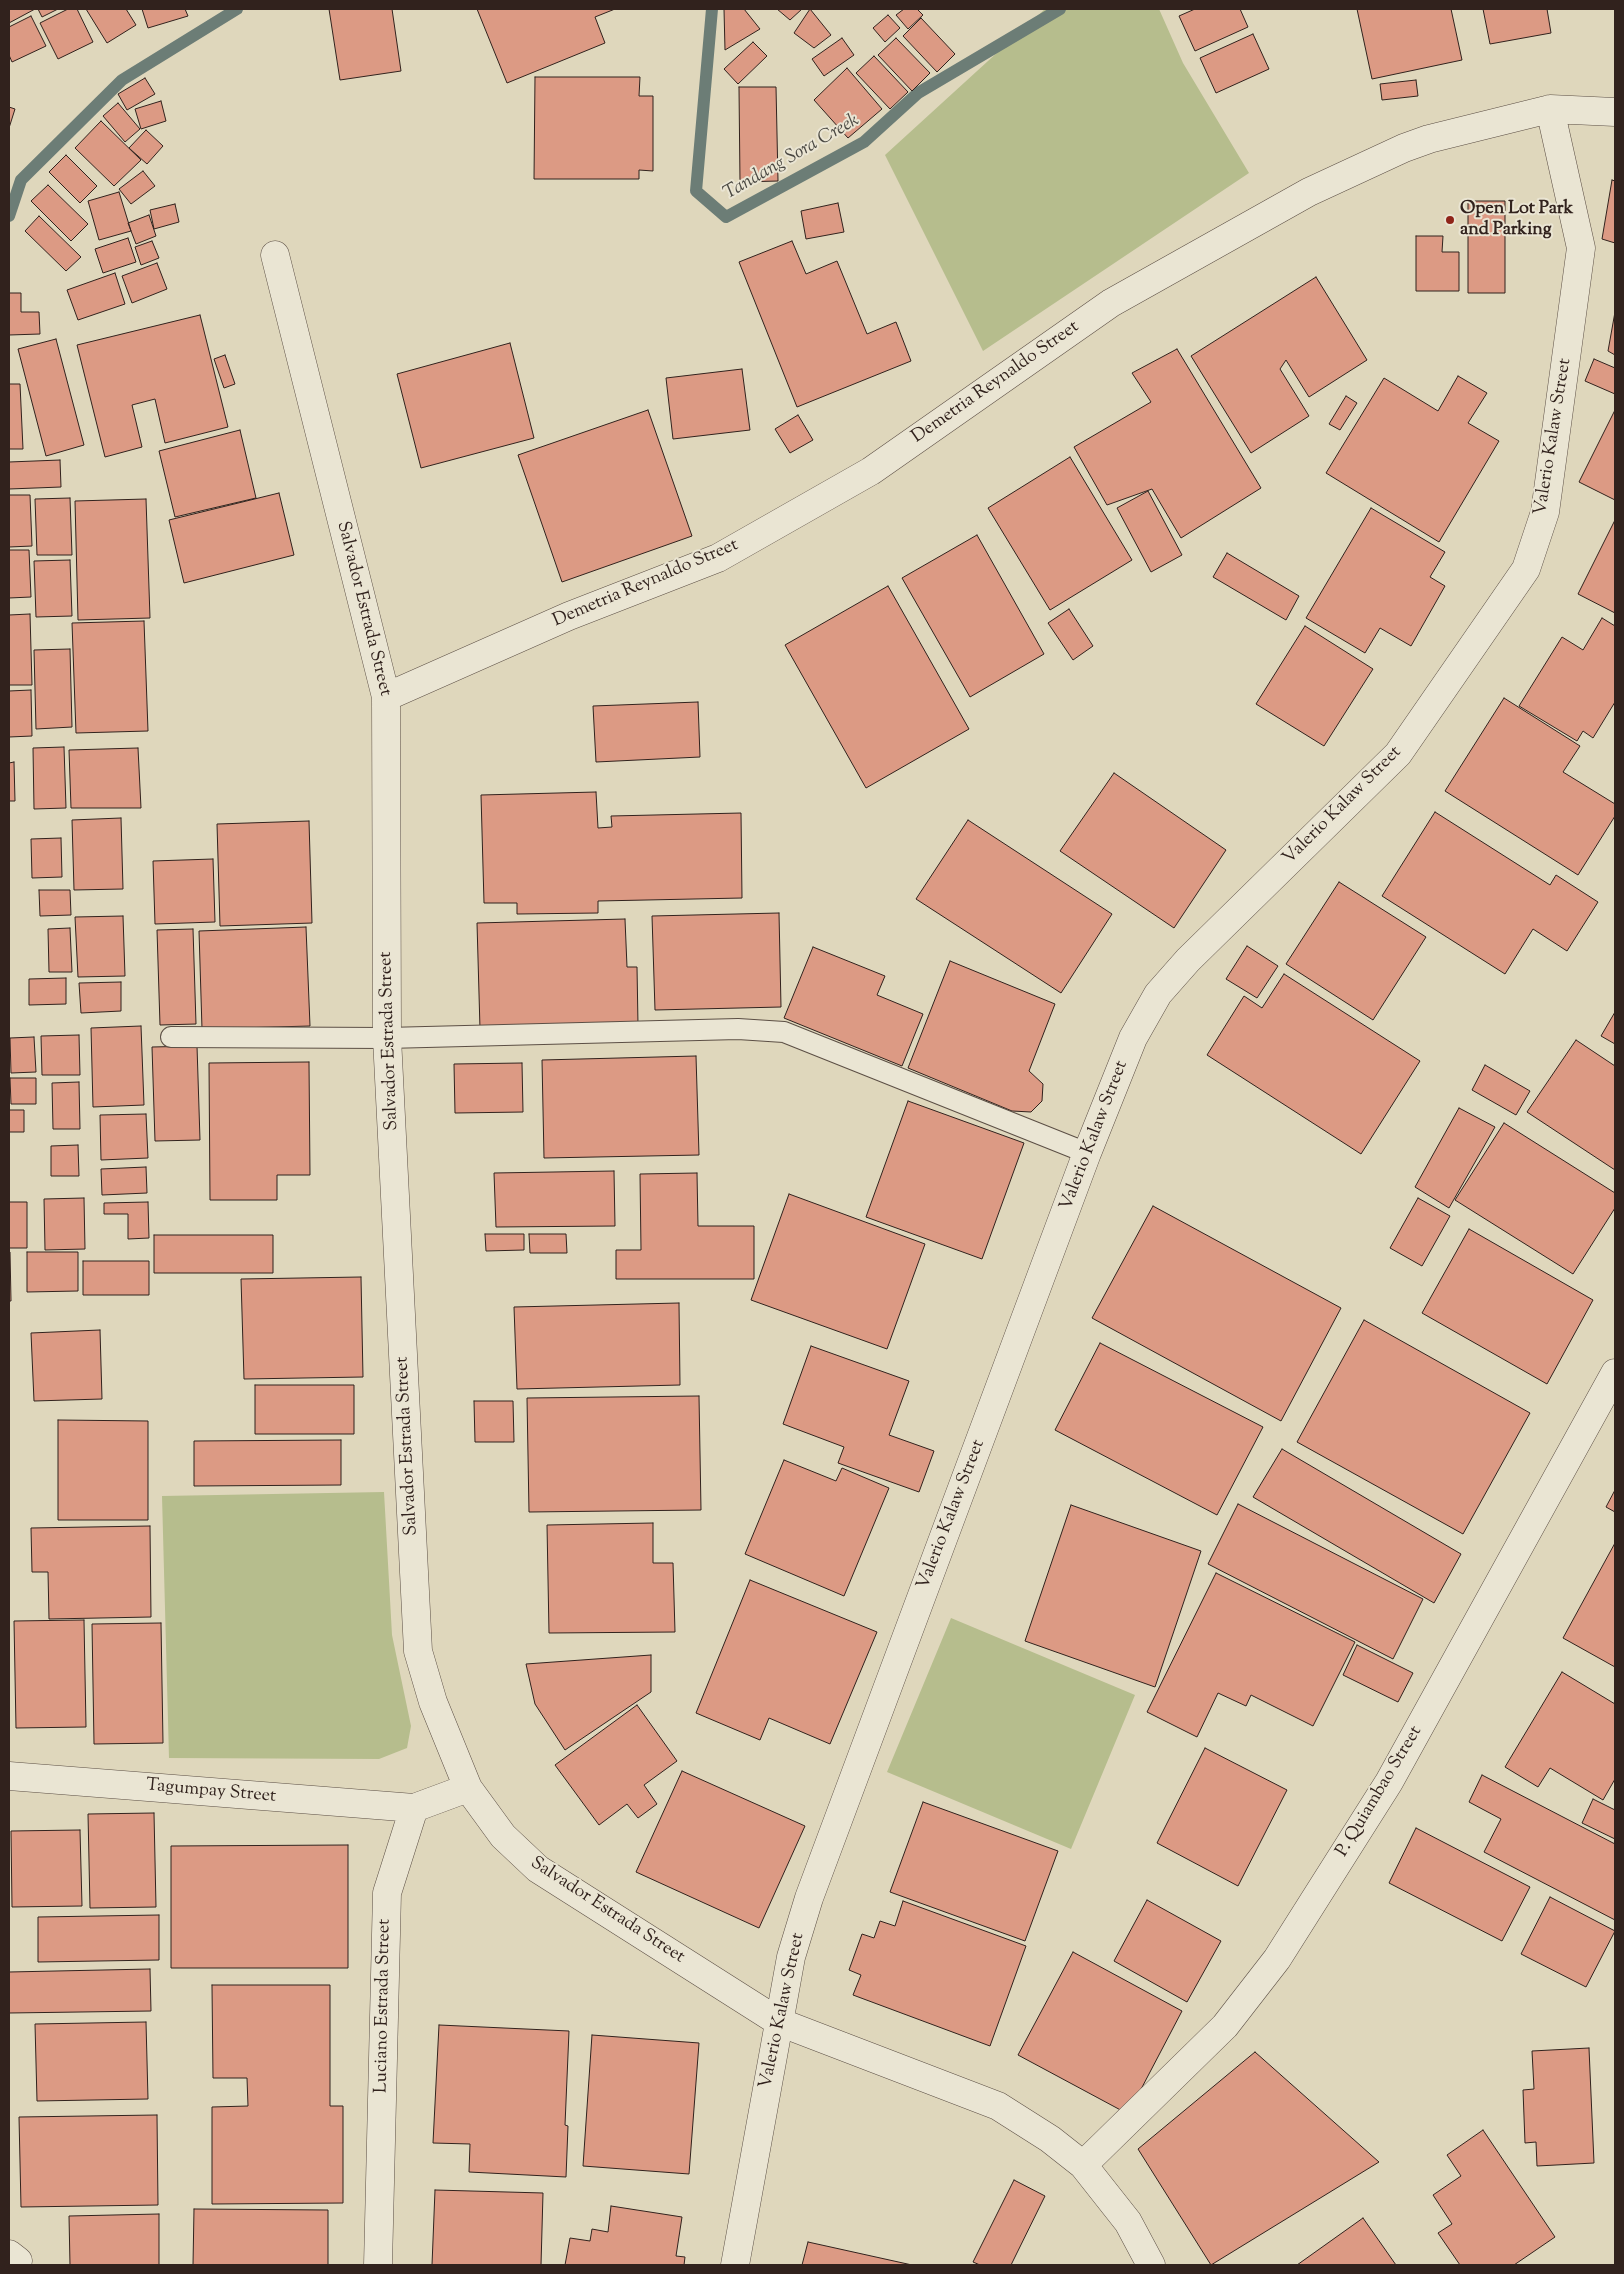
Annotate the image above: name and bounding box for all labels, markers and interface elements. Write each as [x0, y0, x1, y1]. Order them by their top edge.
water label: Tandang Sora Creek [720, 110, 864, 206]
place label: Open Lot Park and Parking [1460, 199, 1573, 242]
marker: Open Lot Park and Parking [1444, 214, 1456, 226]
street label: Demetria Reynaldo Street [908, 317, 1084, 449]
street label: Valerio Kalaw Street [1531, 357, 1577, 517]
street label: Salvador Estrada Street [331, 519, 395, 699]
street label: Demetria Reynaldo Street [550, 535, 742, 633]
street label: Valerio Kalaw Street [1279, 742, 1407, 870]
street label: Salvador Estrada Street [376, 951, 404, 1131]
street label: Valerio Kalaw Street [1056, 1058, 1134, 1214]
street label: Salvador Estrada Street [393, 1356, 423, 1536]
street label: Valerio Kalaw Street [913, 1437, 991, 1593]
street label: P. Quiambao Street [1332, 1723, 1428, 1861]
street label: Tagumpay Street [145, 1776, 277, 1808]
street label: Salvador Estrada Street [526, 1853, 688, 1969]
street label: Luciano Estrada Street [372, 1919, 396, 2093]
street label: Valerio Kalaw Street [756, 1931, 810, 2091]

